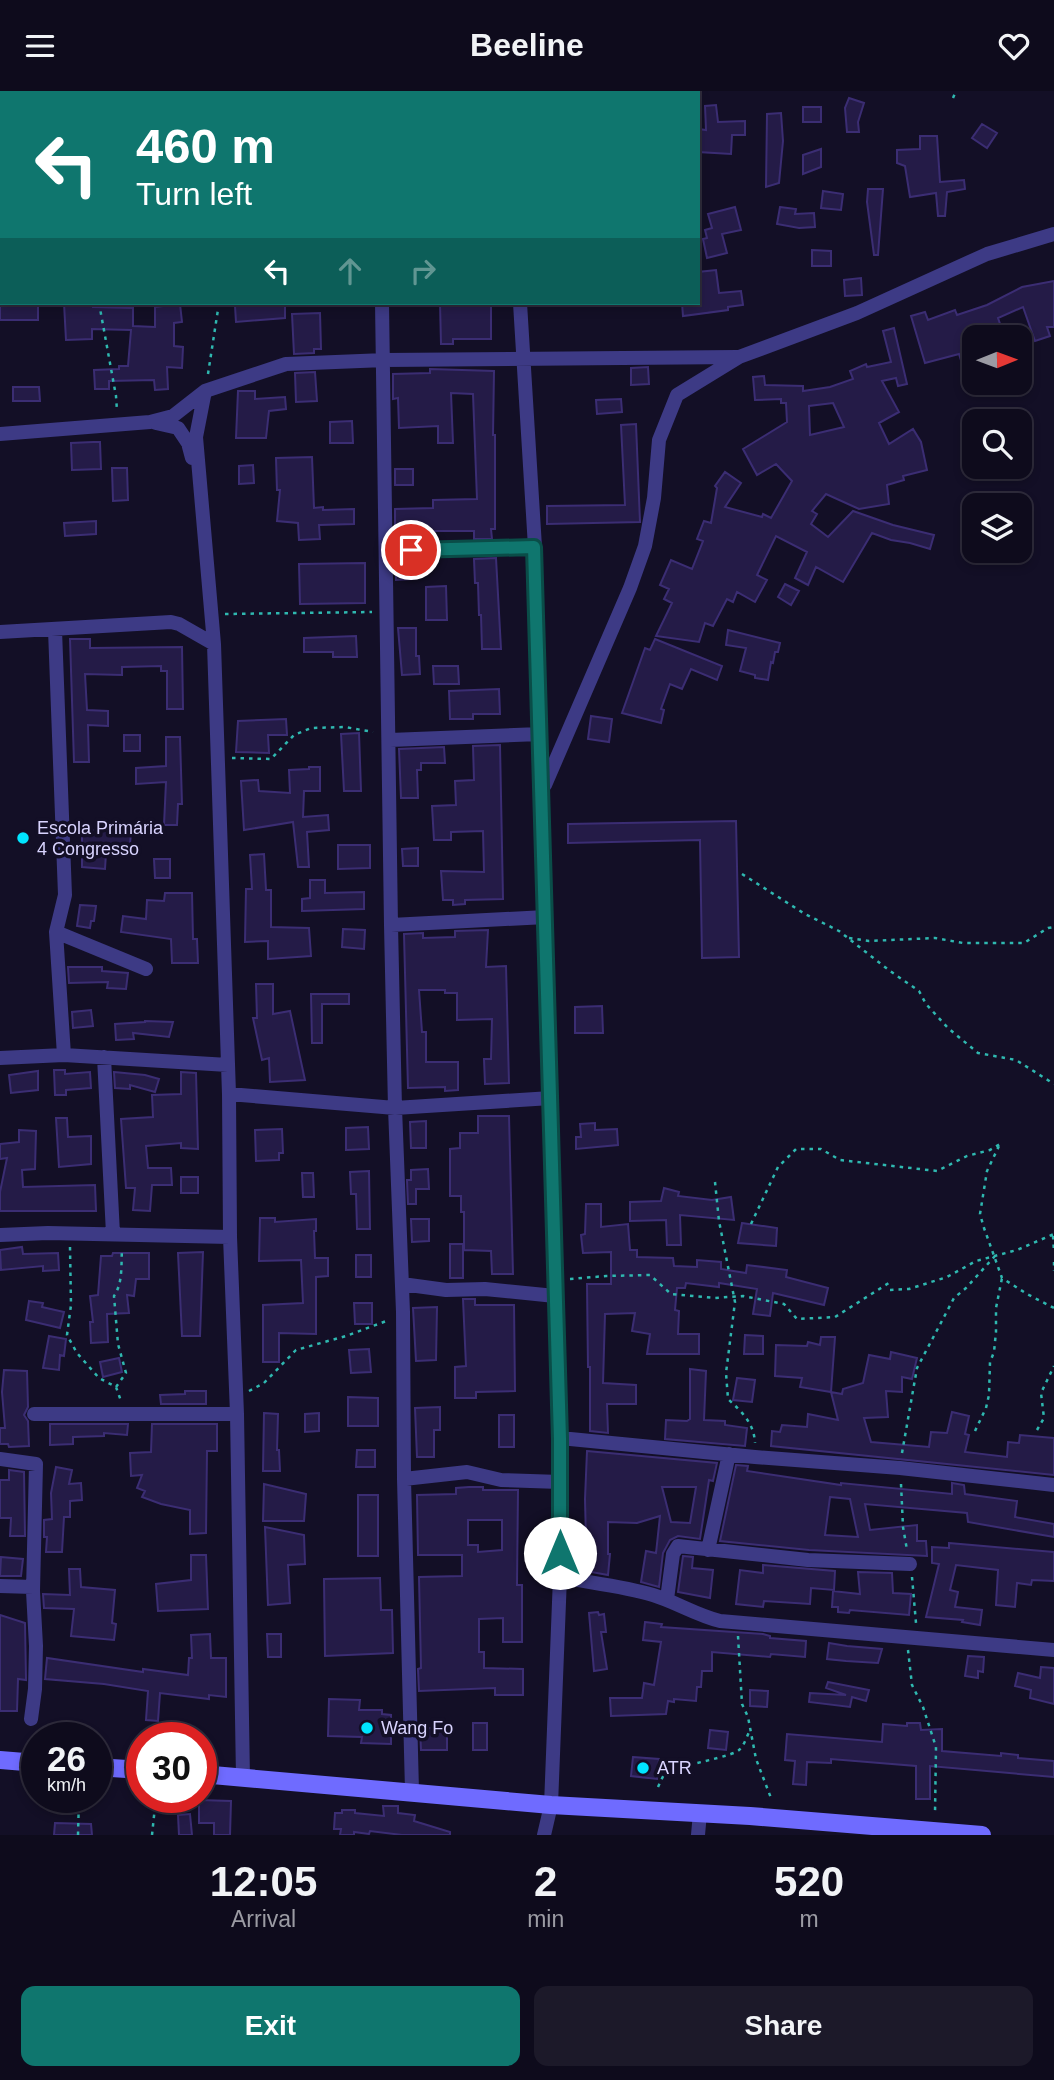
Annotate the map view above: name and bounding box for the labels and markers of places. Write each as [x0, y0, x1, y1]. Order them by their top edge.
pin [381, 520, 441, 580]
place label: Escola Primária 4 Congresso [37, 818, 164, 859]
marker: Escola Primária 4 Congresso [15, 830, 31, 846]
place label: Wang Fo [381, 1718, 453, 1738]
marker: Wang Fo [359, 1720, 375, 1736]
place label: ATR [657, 1758, 692, 1778]
marker: ATR [635, 1760, 651, 1776]

